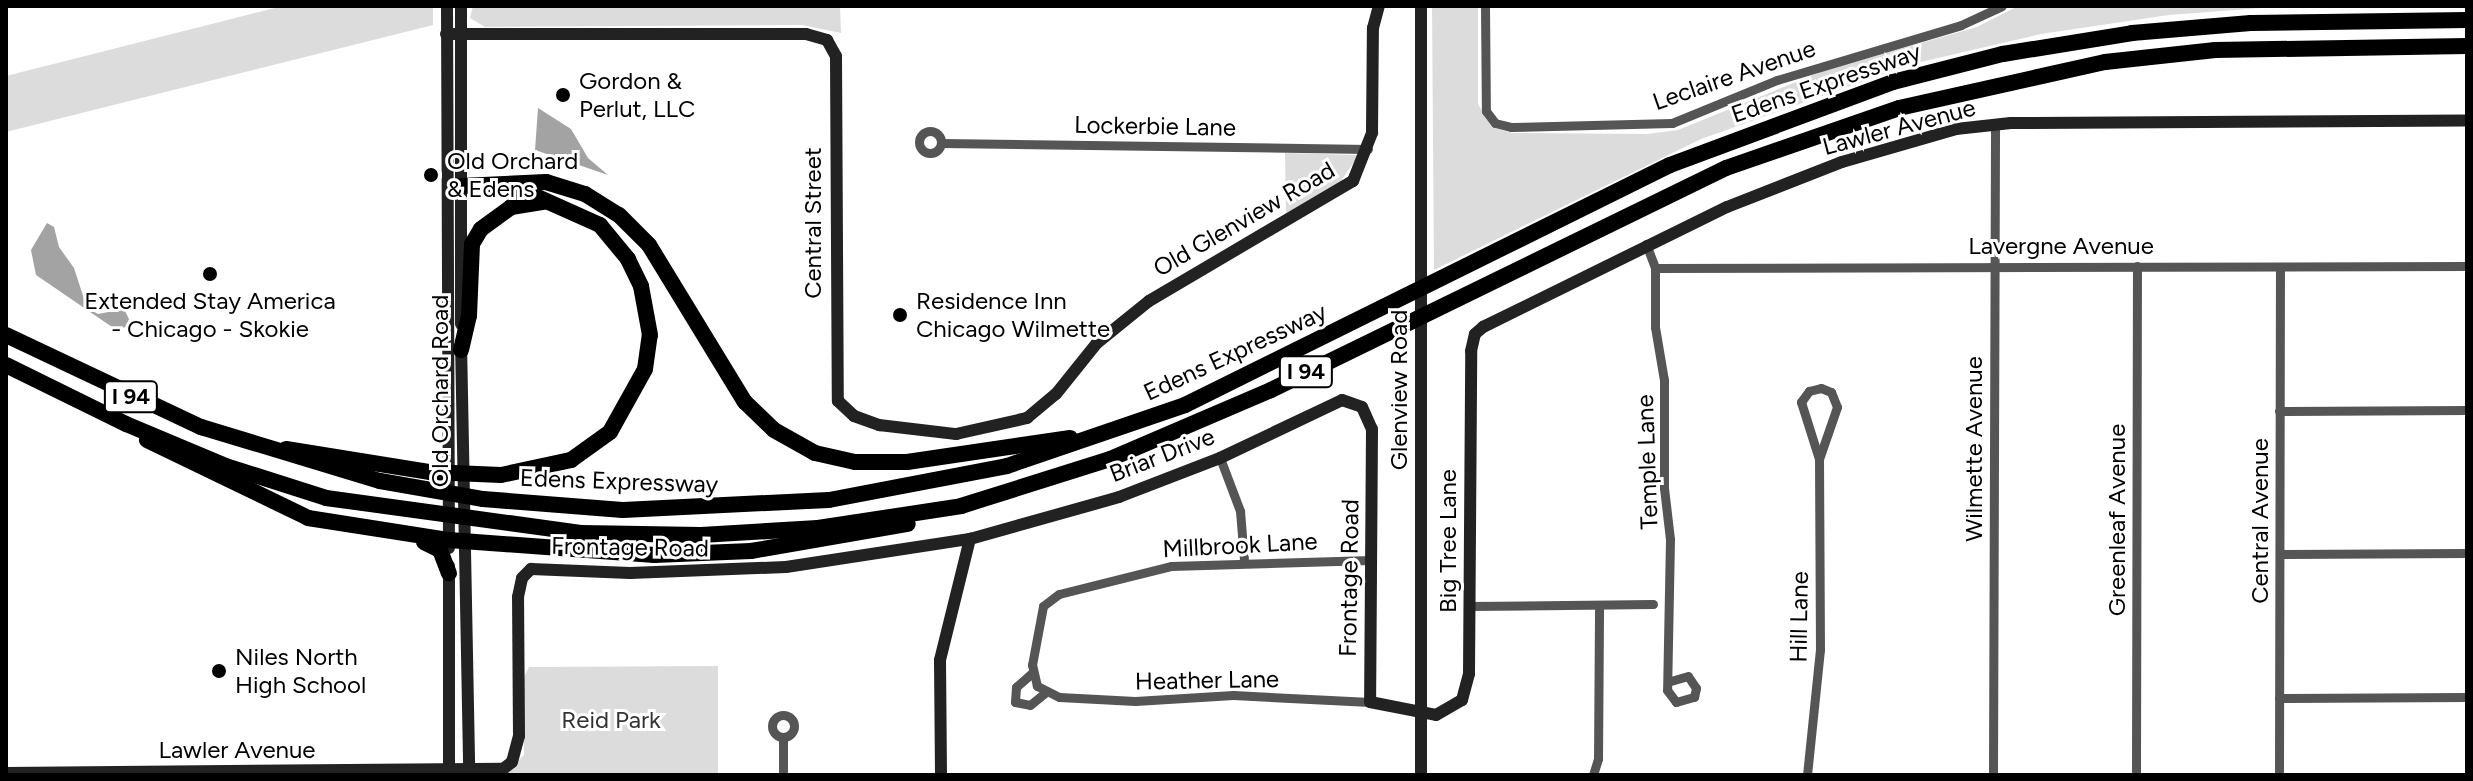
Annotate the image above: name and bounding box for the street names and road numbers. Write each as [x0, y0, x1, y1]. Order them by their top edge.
street label: Leclaire Avenue [1649, 34, 1819, 116]
street label: Edens Expressway [1727, 37, 1925, 129]
street label: Lawler Avenue [1819, 93, 1979, 161]
street label: Lockerbie Lane [1074, 110, 1236, 142]
street label: Central Street [799, 147, 827, 299]
street label: Old Glenview Road [1148, 155, 1340, 283]
street label: Lavergne Avenue [1968, 232, 2154, 260]
street label: Old Orchard Road [426, 295, 454, 487]
street label: Edens Expressway [1139, 297, 1331, 407]
street label: Glenview Road [1385, 310, 1413, 470]
road number: I 94 [1278, 354, 1334, 390]
street label: Wilmette Avenue [1960, 356, 1988, 542]
road number: I 94 [103, 379, 159, 415]
street label: Temple Lane [1630, 394, 1664, 530]
street label: Briar Drive [1105, 422, 1219, 488]
street label: Greenleaf Avenue [2103, 424, 2131, 616]
street label: Central Avenue [2246, 438, 2274, 604]
street label: Edens Expressway [519, 463, 719, 499]
street label: Big Tree Lane [1434, 469, 1462, 613]
street label: Frontage Road [1333, 499, 1365, 657]
street label: Millbrook Lane [1162, 527, 1318, 563]
street label: Frontage Road [551, 531, 709, 563]
street label: Hill Lane [1784, 571, 1814, 663]
street label: Heather Lane [1135, 664, 1279, 696]
street label: Lawler Avenue [159, 736, 315, 764]

